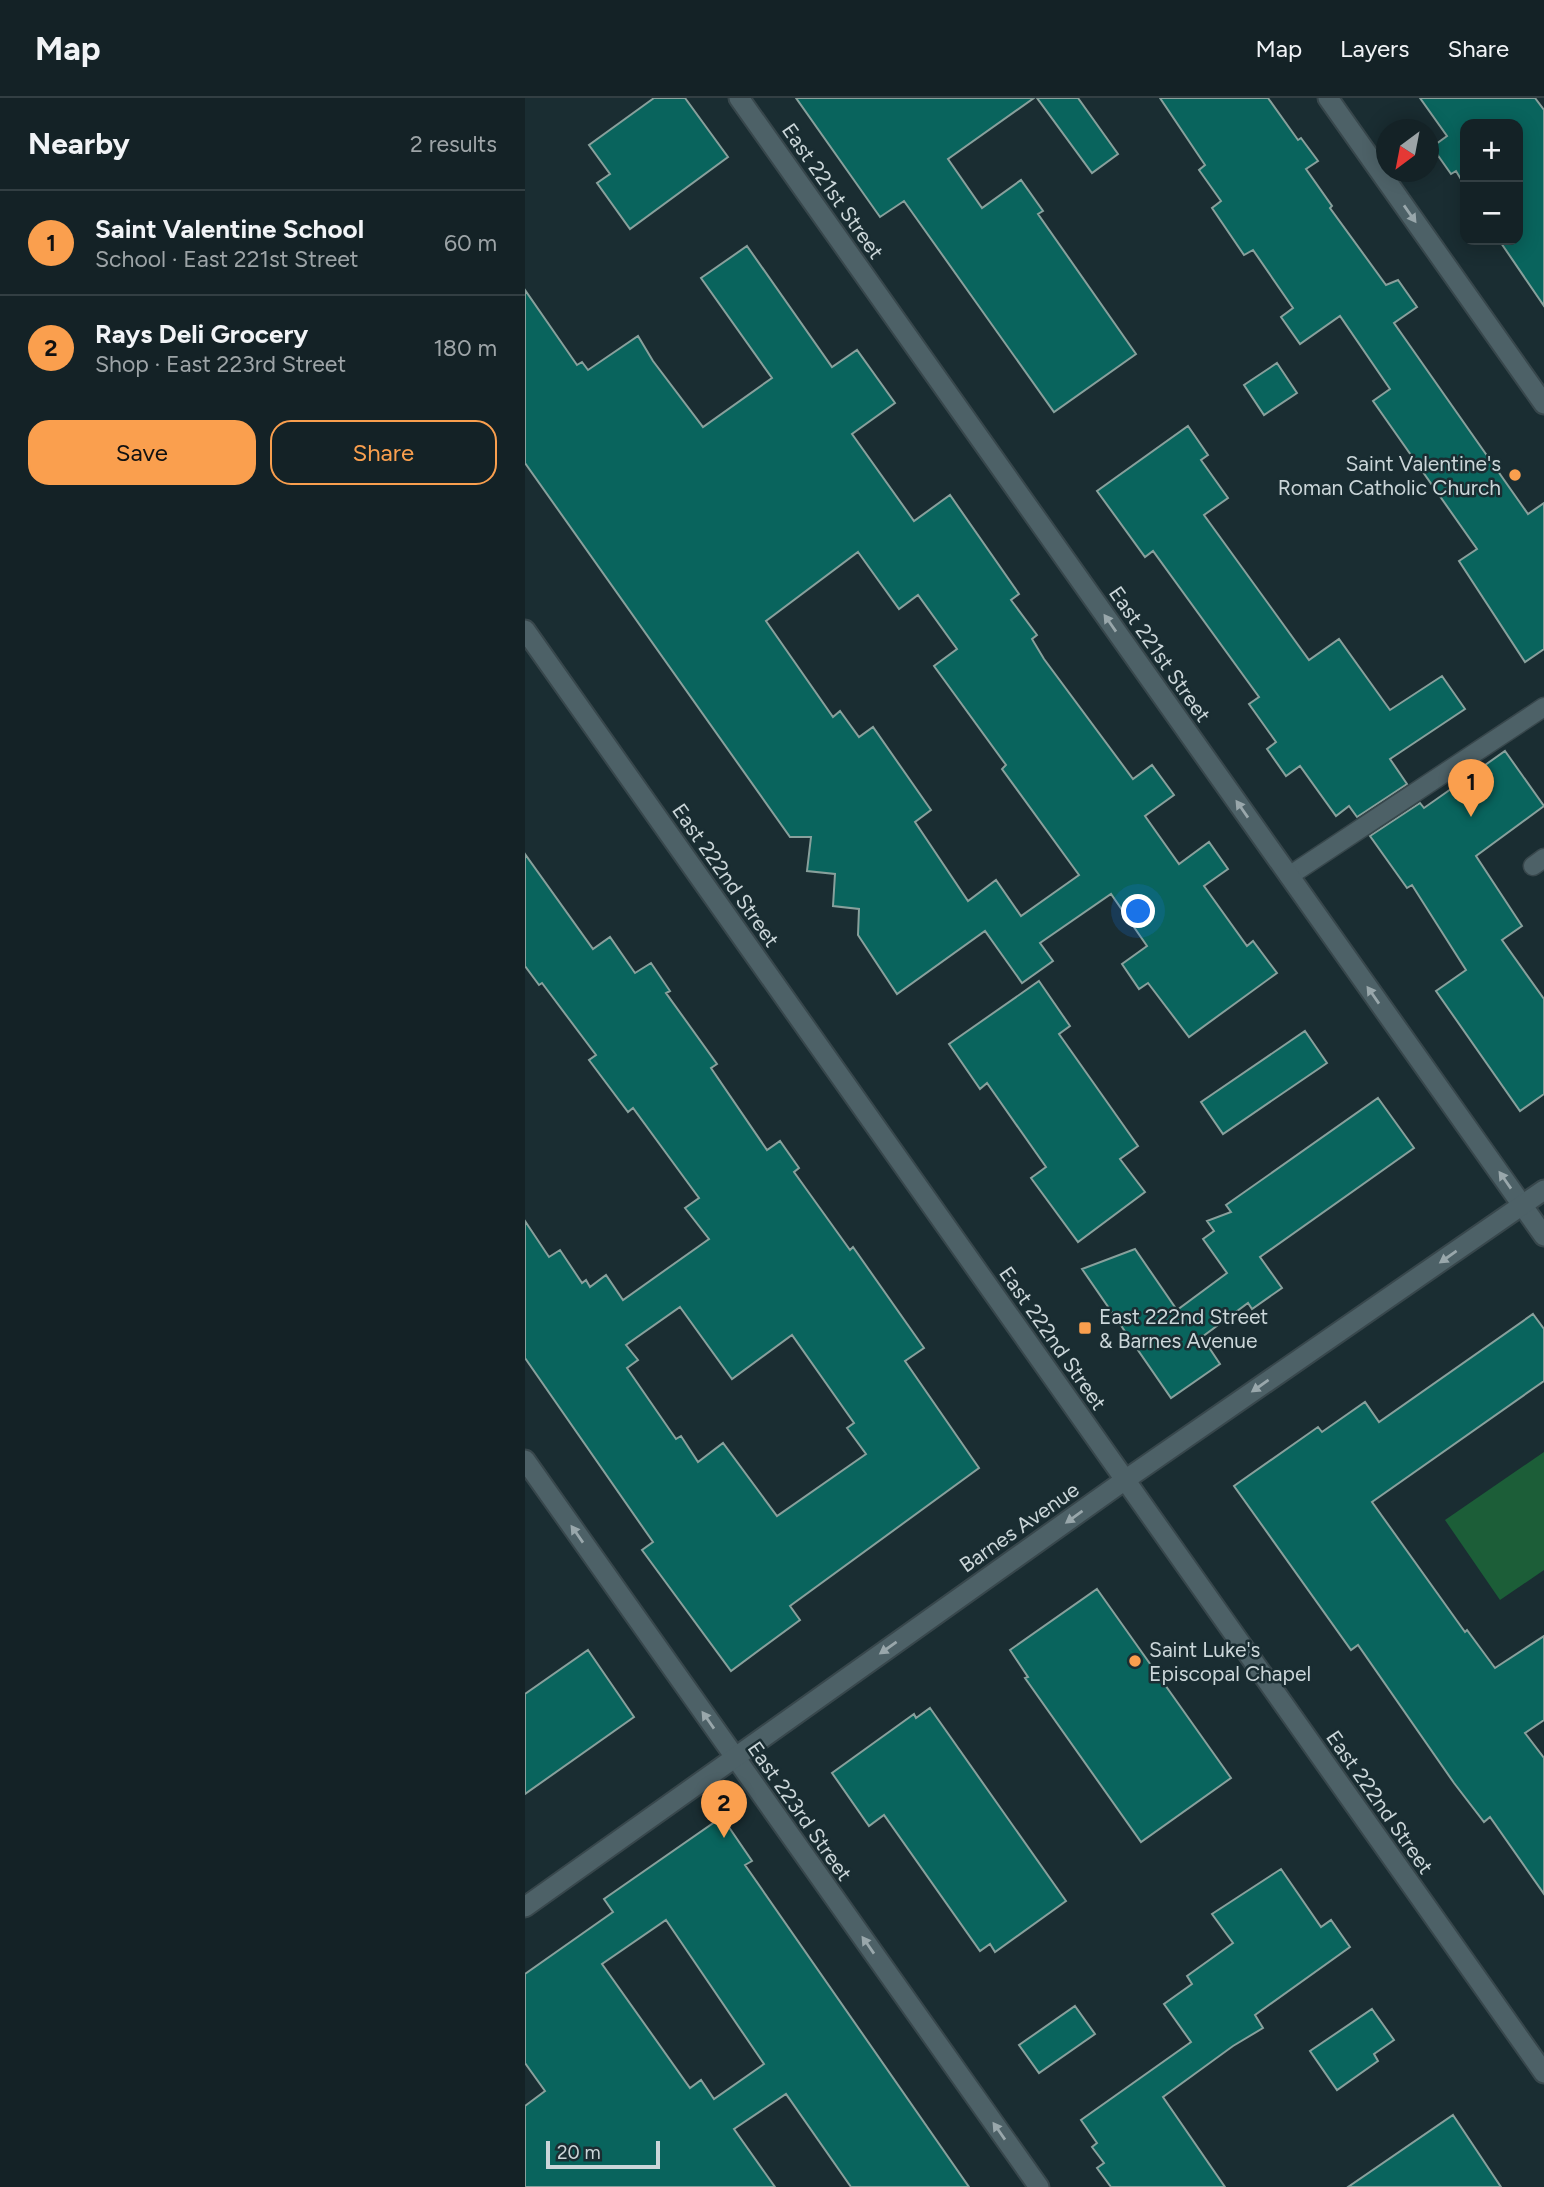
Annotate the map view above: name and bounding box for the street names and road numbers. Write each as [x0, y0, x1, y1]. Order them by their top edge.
street label: East 221st Street [777, 118, 889, 264]
street label: East 221st Street [1104, 581, 1216, 727]
street label: East 222nd Street [667, 798, 785, 952]
street label: East 222nd Street [994, 1261, 1112, 1415]
street label: Barnes Avenue [955, 1477, 1083, 1577]
street label: East 222nd Street [1321, 1725, 1439, 1879]
street label: East 223rd Street [743, 1737, 857, 1886]

